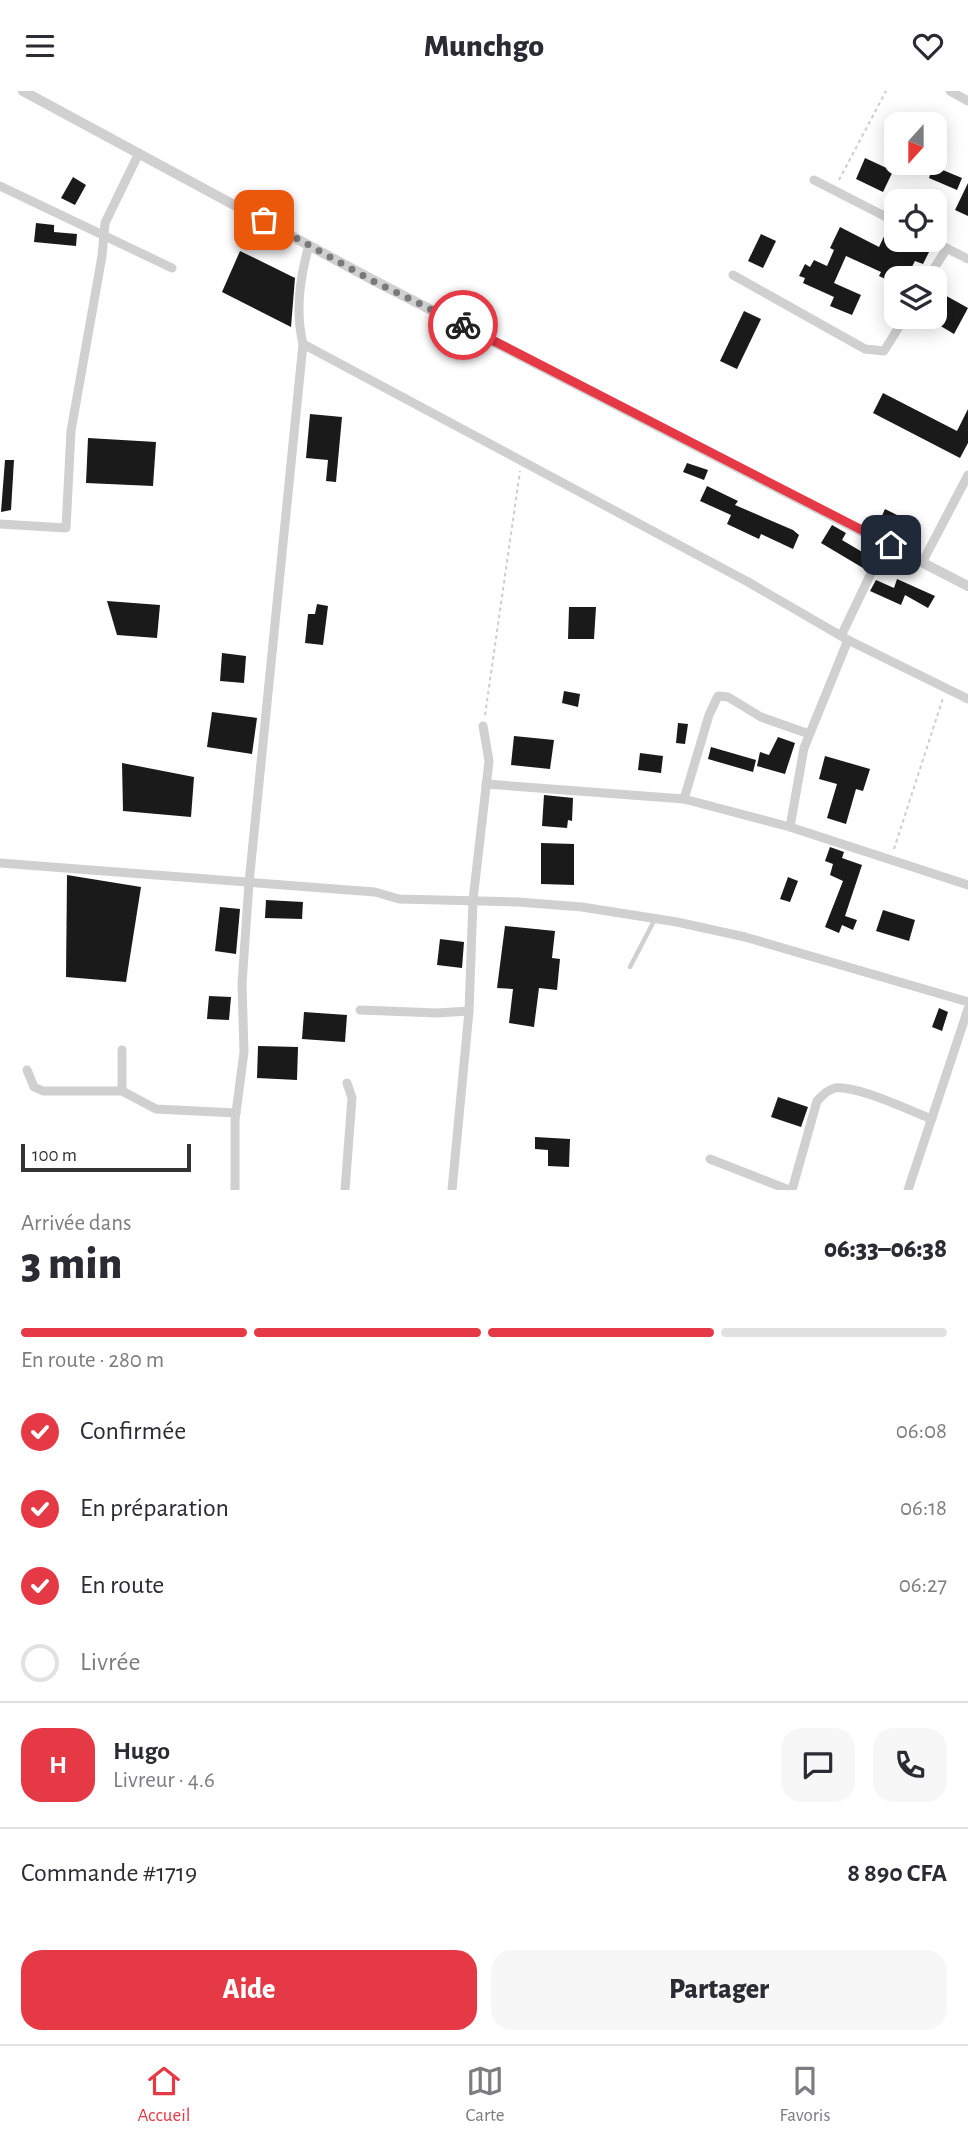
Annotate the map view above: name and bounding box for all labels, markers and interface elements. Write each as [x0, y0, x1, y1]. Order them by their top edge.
icon: menu [21, 27, 59, 65]
icon: heart [909, 27, 947, 65]
text: Munchgo [424, 30, 544, 62]
north arrow [884, 112, 947, 175]
map controls [884, 112, 947, 329]
button: locate [884, 189, 947, 252]
pin [234, 190, 294, 250]
icon: bag [245, 201, 283, 239]
button: layers [884, 266, 947, 329]
courier [428, 290, 498, 360]
icon: bike [444, 306, 482, 344]
pin [861, 515, 921, 575]
icon: home [872, 526, 910, 564]
scale bar [21, 1141, 191, 1173]
text: 100 m [32, 1146, 77, 1165]
text: Arrivée dans [21, 1212, 132, 1235]
text: 06:33–06:38 [824, 1236, 947, 1262]
text: 3 min [21, 1241, 122, 1287]
text: En route · 280 m [21, 1349, 164, 1372]
icon: check [21, 1413, 59, 1451]
text: Confirmée [80, 1418, 186, 1444]
text: 06:08 [896, 1420, 947, 1443]
icon: check [21, 1490, 59, 1528]
text: En préparation [80, 1495, 229, 1521]
text: 06:18 [900, 1497, 947, 1520]
icon: check [21, 1567, 59, 1605]
text: En route [80, 1572, 164, 1598]
text: 06:27 [899, 1574, 947, 1597]
text: Livrée [80, 1649, 140, 1675]
button: chat [781, 1728, 855, 1802]
button: phone [873, 1728, 947, 1802]
text: Hugo [113, 1738, 170, 1764]
text: H [49, 1752, 67, 1778]
text: Livreur · 4.6 [113, 1769, 215, 1792]
text: Commande #1719 [21, 1860, 197, 1886]
text: 8 890 CFA [847, 1860, 947, 1886]
button: Aide [21, 1950, 477, 2030]
button: Partager [491, 1950, 947, 2030]
tab: Accueil [137, 2062, 190, 2127]
tab: Carte [465, 2062, 505, 2127]
tab: Favoris [780, 2062, 831, 2127]

